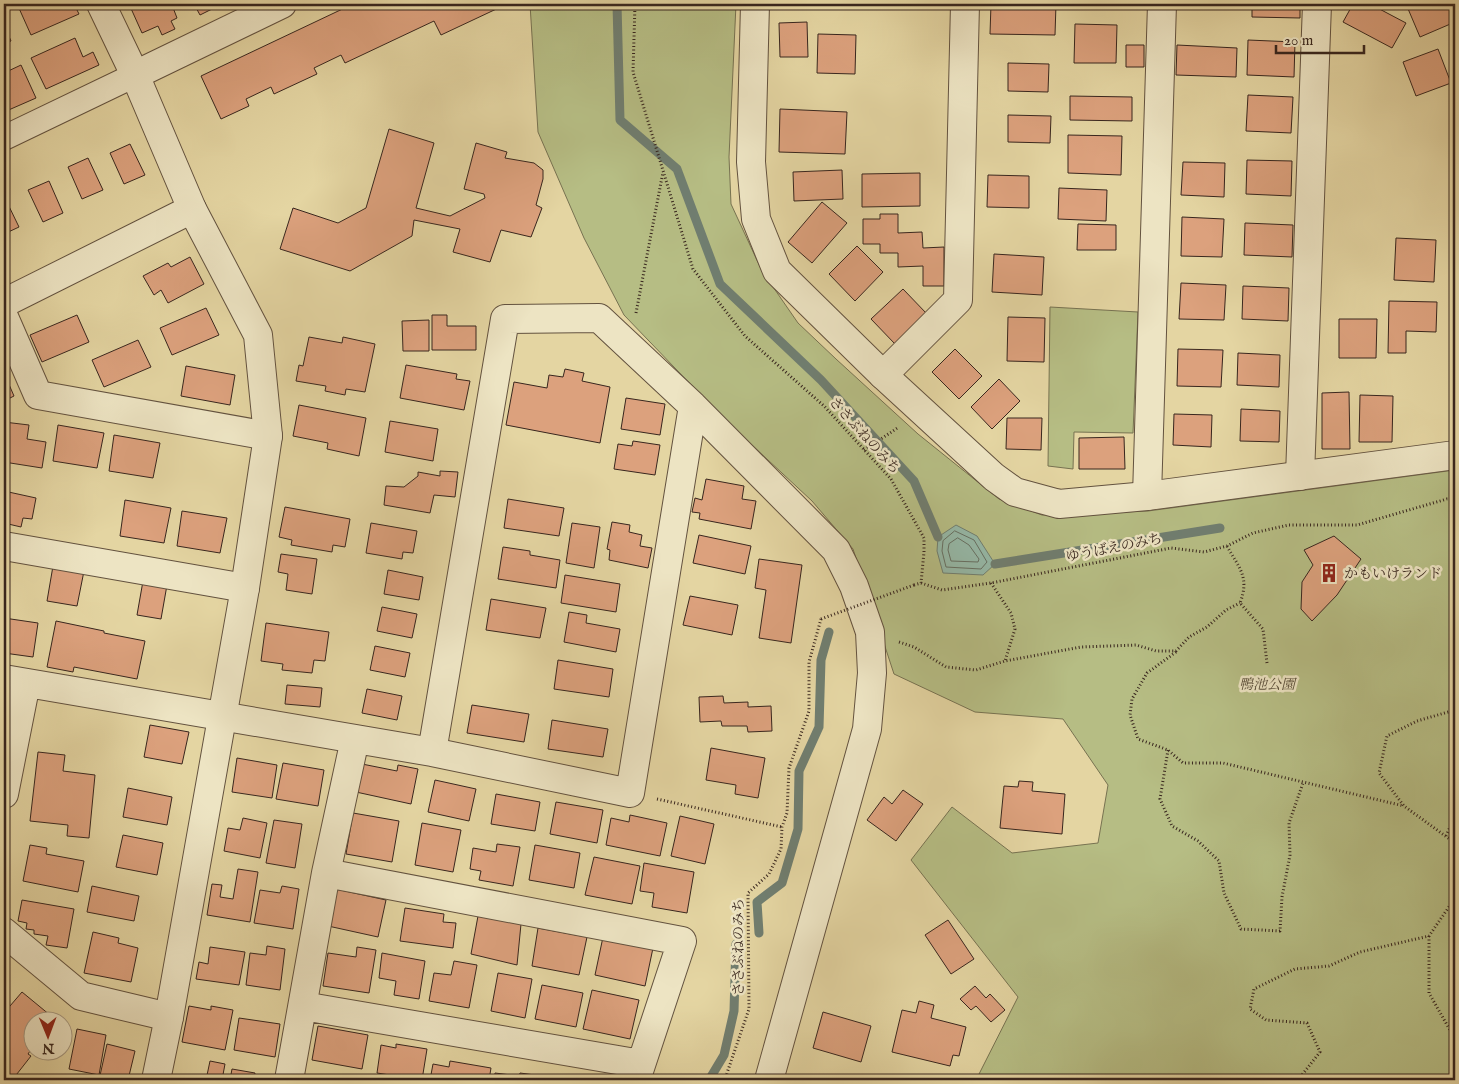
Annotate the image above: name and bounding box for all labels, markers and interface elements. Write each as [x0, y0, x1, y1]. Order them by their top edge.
scale bar [1276, 22, 1364, 54]
text: 20 m [1284, 31, 1314, 50]
street label: ささぶねのみち [825, 393, 904, 478]
street label: ゆうばえのみち [1064, 530, 1164, 566]
building icon: かもいけランド [1318, 562, 1340, 584]
place label: かもいけランド [1344, 565, 1442, 583]
park label: 鴨池公園 [1239, 676, 1297, 694]
street label: ささぶねのみち [730, 898, 748, 996]
north arrow [22, 1012, 72, 1062]
text: N [42, 1039, 55, 1057]

